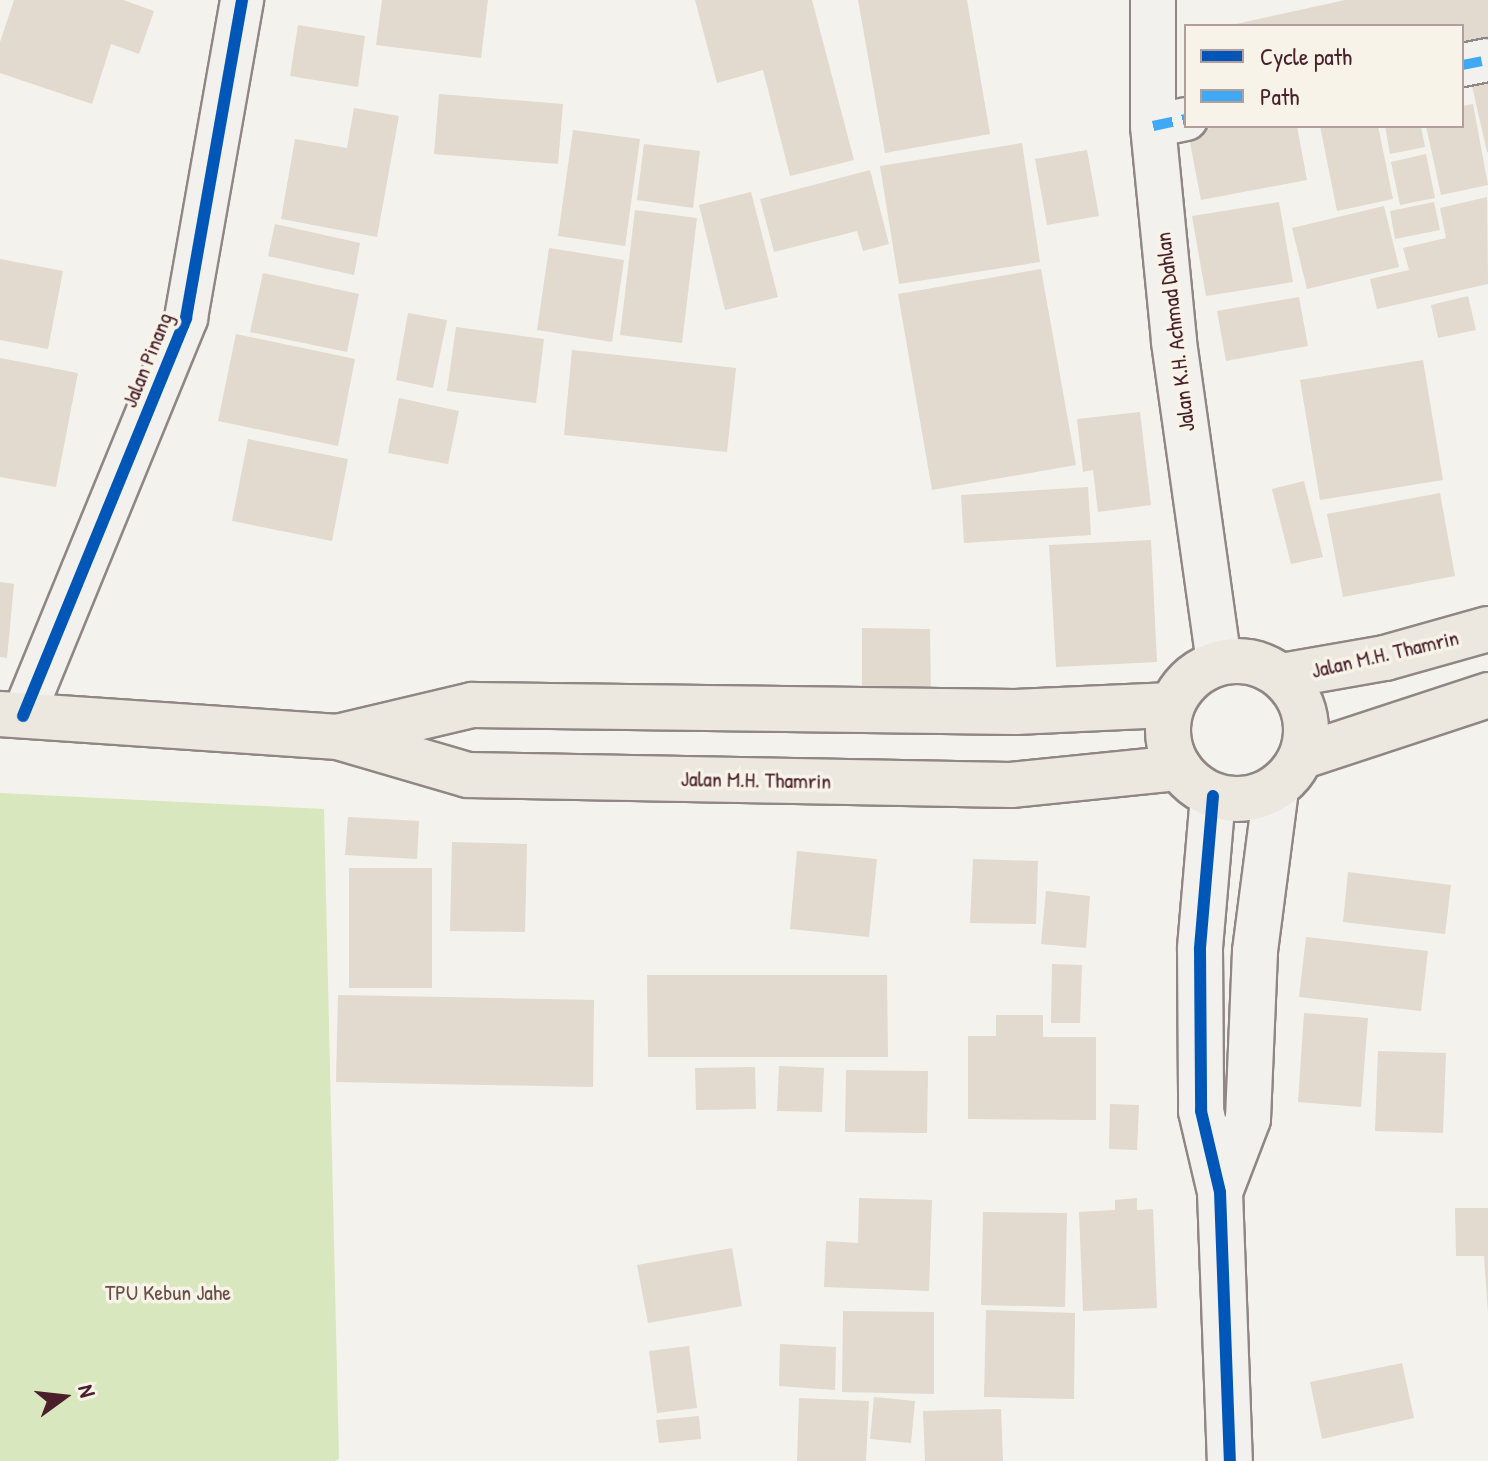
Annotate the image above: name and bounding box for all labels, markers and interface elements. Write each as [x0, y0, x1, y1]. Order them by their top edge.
legend [1184, 24, 1464, 128]
text: Cycle path [1260, 40, 1352, 72]
text: Path [1260, 80, 1299, 112]
street label: Jalan K.H. Achmad Dahlan [1150, 231, 1200, 433]
street label: Jalan Pinang [116, 309, 178, 411]
street label: Jalan M.H. Thamrin [1309, 624, 1461, 684]
street label: Jalan M.H. Thamrin [680, 765, 832, 795]
park label: TPU Kebun Jahe [105, 1280, 231, 1306]
north arrow [24, 1357, 104, 1437]
text: N [71, 1381, 103, 1400]

